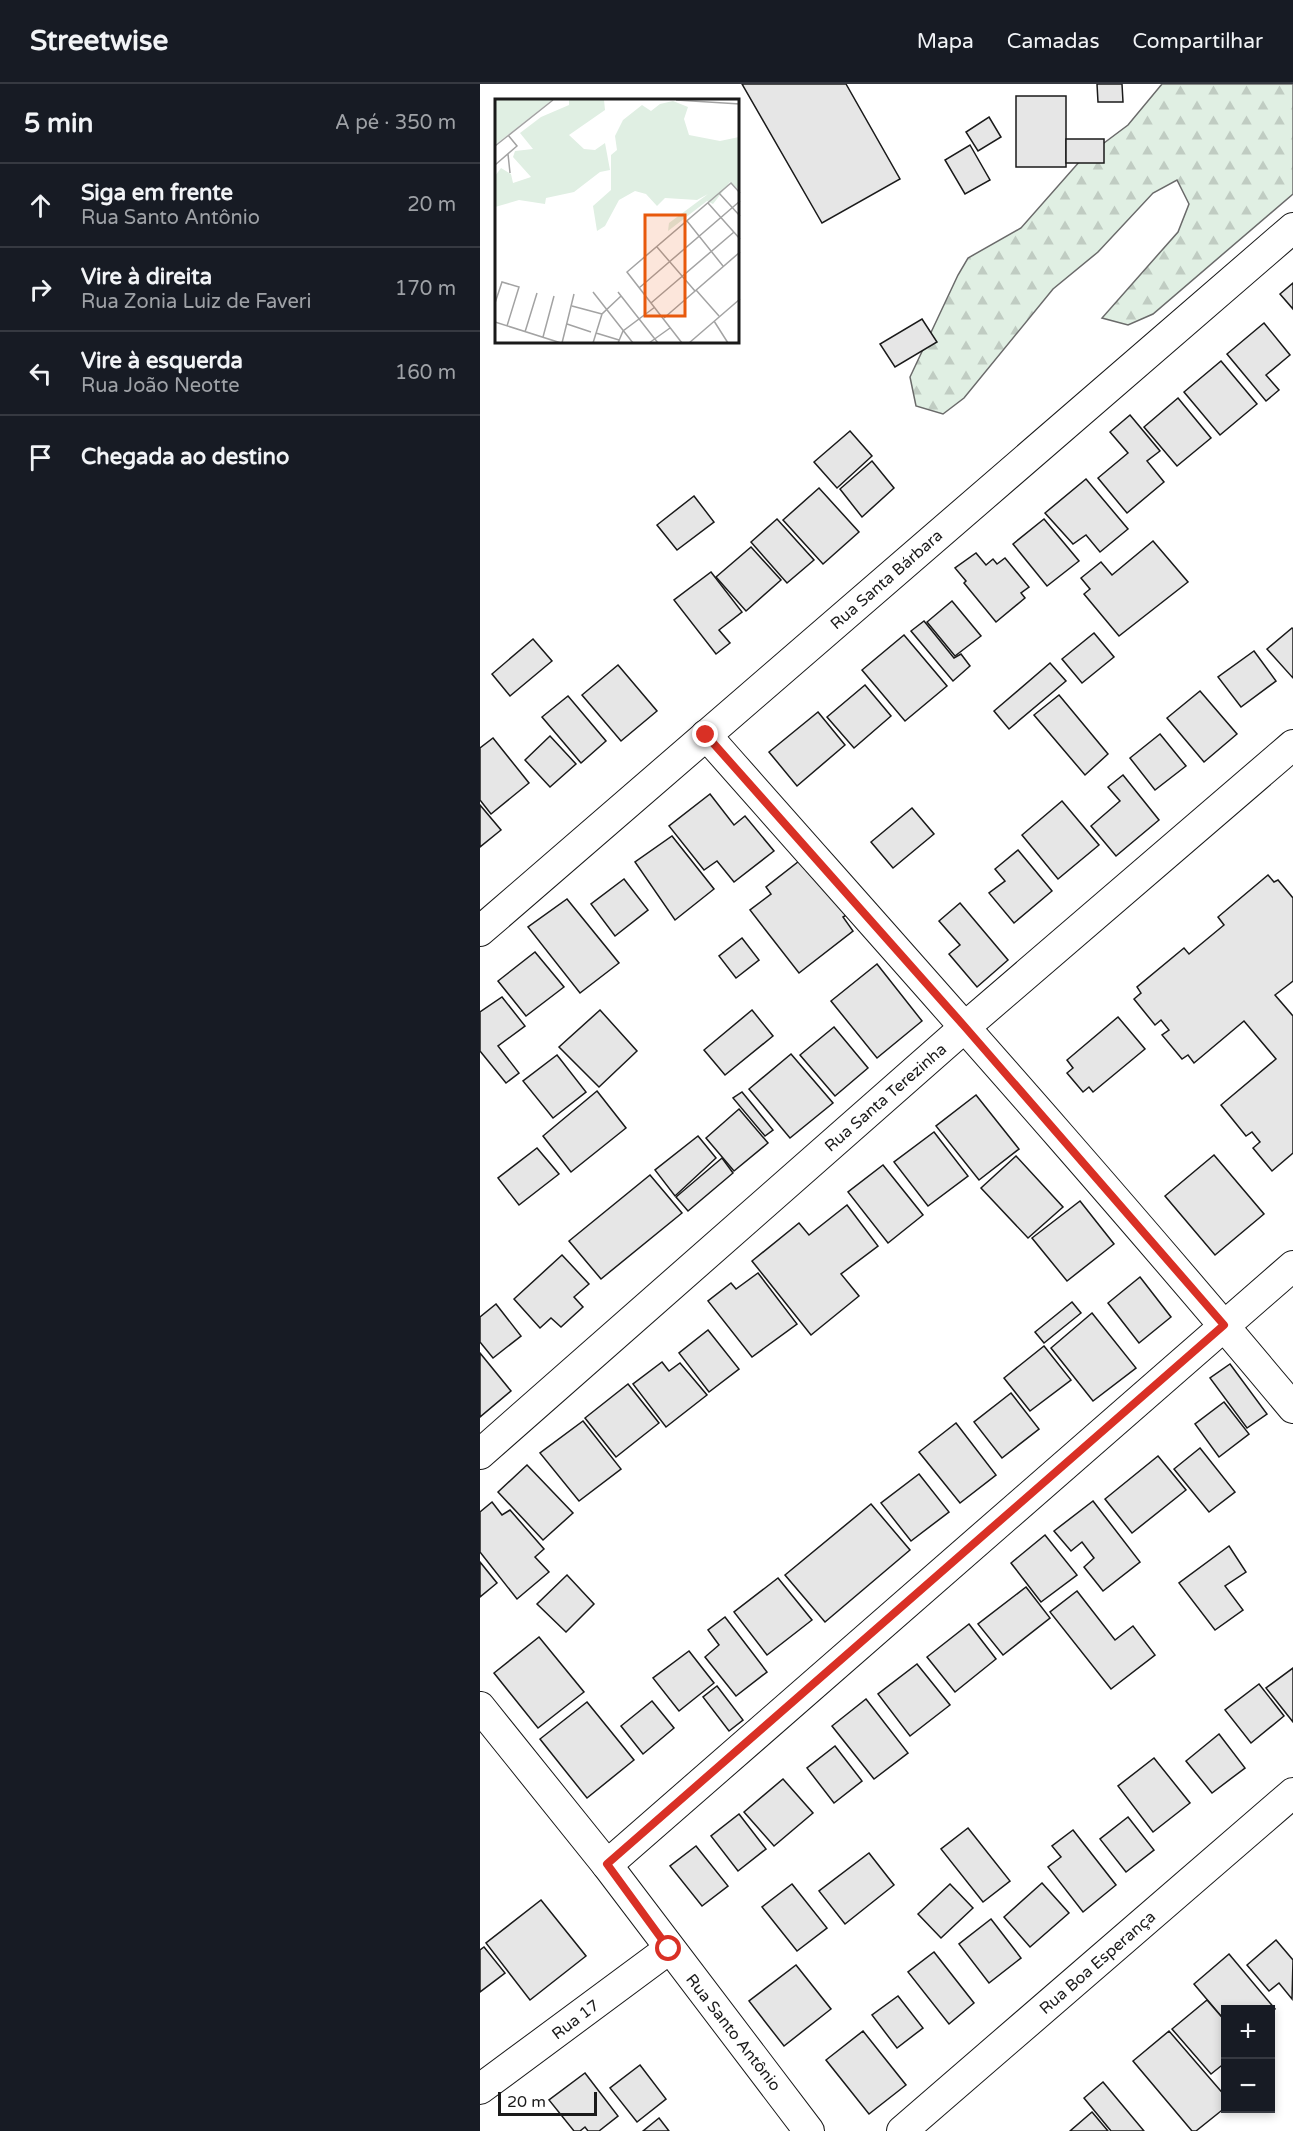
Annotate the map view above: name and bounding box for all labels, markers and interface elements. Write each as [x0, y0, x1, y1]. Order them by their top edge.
text: Streetwise [30, 24, 168, 58]
text: Mapa [917, 29, 974, 54]
text: Camadas [1007, 29, 1099, 54]
text: Compartilhar [1132, 29, 1263, 54]
inset map [495, 99, 740, 344]
text: 5 min [24, 108, 93, 139]
text: A pé · 350 m [335, 111, 456, 135]
text: Siga em frente [81, 180, 233, 206]
icon: ahead [24, 189, 57, 222]
text: 20 m [407, 193, 456, 217]
text: Rua Santo Antônio [81, 206, 260, 230]
text: Vire à direita [81, 264, 212, 290]
icon: right [24, 273, 57, 306]
text: 170 m [395, 277, 456, 301]
text: Rua Zonia Luiz de Faveri [81, 290, 311, 314]
text: Vire à esquerda [81, 348, 243, 374]
icon: left [24, 357, 57, 390]
text: 160 m [395, 361, 456, 385]
text: Rua João Neotte [81, 374, 240, 398]
icon: arrive [24, 441, 57, 474]
text: Chegada ao destino [81, 444, 289, 470]
street label: Rua Santa Bárbara [826, 526, 947, 634]
route end [692, 721, 718, 747]
street label: Rua Santa Terezinha [821, 1039, 951, 1156]
street label: Rua Boa Esperança [1035, 1907, 1160, 2019]
route start [655, 1935, 681, 1961]
street label: Rua Santo Antônio [681, 1970, 785, 2095]
street label: Rua 17 [548, 1995, 603, 2044]
map controls [1221, 2005, 1275, 2113]
button: + [1221, 2005, 1275, 2059]
button: − [1221, 2059, 1275, 2113]
scale bar [498, 2089, 597, 2116]
text: 20 m [507, 2092, 546, 2112]

